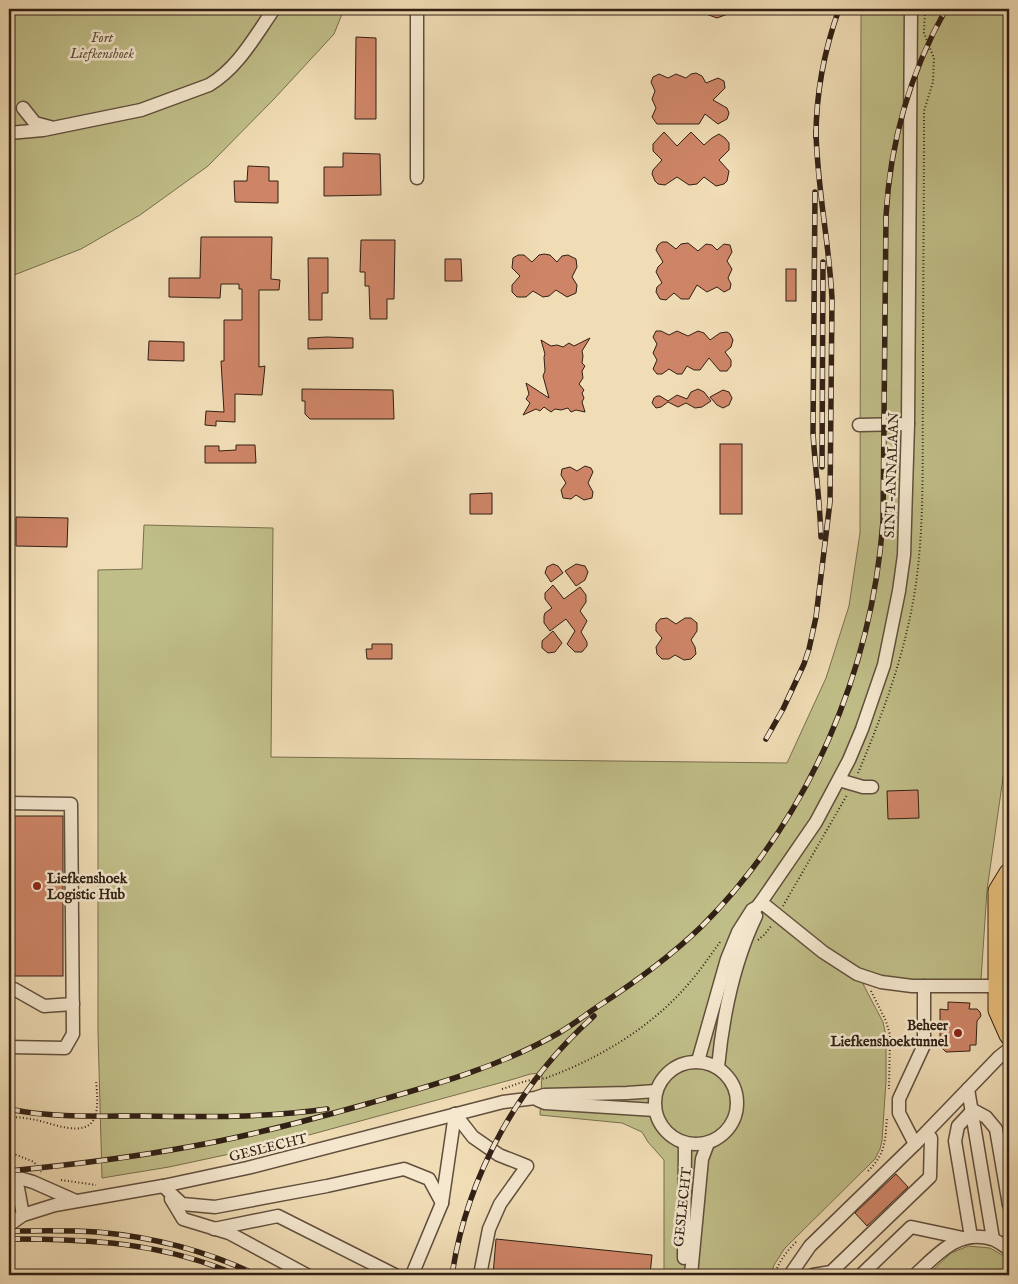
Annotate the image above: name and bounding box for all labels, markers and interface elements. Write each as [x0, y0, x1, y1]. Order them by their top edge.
park label: Fort Liefkenshoek [69, 29, 134, 63]
street label: SINT-ANNALAAN [881, 412, 903, 538]
place label: Liefkenshoek Logistic Hub [47, 870, 128, 904]
marker: Liefkenshoek Logistic Hub [31, 880, 43, 892]
place label: Beheer Liefkenshoektunnel [831, 1017, 949, 1051]
marker: Beheer Liefkenshoektunnel [952, 1027, 964, 1039]
street label: GESLECHT [227, 1129, 310, 1166]
street label: GESLECHT [670, 1166, 696, 1248]

